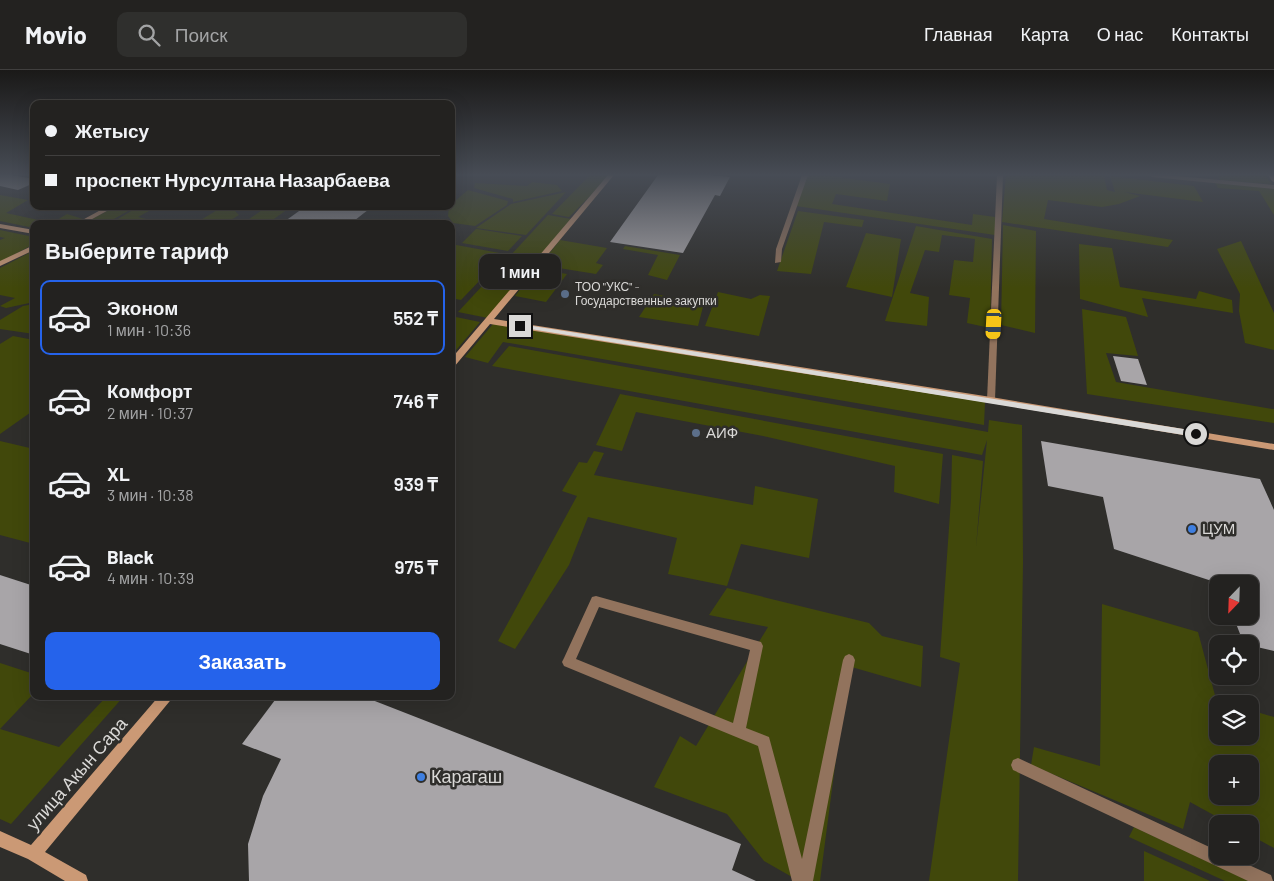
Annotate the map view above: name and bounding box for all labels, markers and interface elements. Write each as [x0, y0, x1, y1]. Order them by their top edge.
search box [117, 12, 467, 57]
text: Movio [25, 20, 87, 49]
icon: search [135, 21, 163, 49]
text: Поиск [175, 23, 227, 46]
text: Главная [924, 23, 993, 45]
text: Карта [1021, 23, 1069, 45]
text: О нас [1097, 23, 1143, 45]
text: Контакты [1171, 23, 1249, 45]
text: Жетысу [75, 119, 149, 142]
text: проспект Нурсултана Назарбаева [75, 168, 390, 191]
text: Выберите тариф [45, 237, 229, 263]
callout: 1 мин [479, 254, 561, 288]
text: 1 мин [500, 262, 540, 281]
place label: ТОО "УКС" - Государственные закупки [575, 279, 717, 308]
marker: ТОО "УКС" - Государственные закупки [559, 288, 571, 300]
icon: car [47, 295, 92, 340]
text: Эконом [107, 296, 178, 319]
text: 552 ₸ [393, 306, 438, 329]
car [985, 309, 1002, 339]
route end [509, 315, 531, 337]
text: 1 мин · 10:36 [107, 320, 191, 339]
icon: car [47, 378, 92, 423]
text: Комфорт [107, 379, 192, 402]
text: 746 ₸ [393, 389, 438, 412]
text: 2 мин · 10:37 [107, 403, 193, 422]
place label: АИФ [706, 423, 738, 441]
route start [1185, 423, 1207, 445]
marker: АИФ [690, 427, 702, 439]
icon: car [47, 461, 92, 506]
text: XL [107, 462, 130, 485]
text: 939 ₸ [394, 472, 438, 495]
text: 3 мин · 10:38 [107, 485, 194, 504]
place label: ЦУМ [1202, 519, 1235, 537]
marker: ЦУМ [1186, 523, 1198, 535]
icon: car [47, 544, 92, 589]
text: Black [107, 545, 154, 568]
text: 975 ₸ [394, 555, 438, 578]
text: 4 мин · 10:39 [107, 568, 194, 587]
north arrow [1209, 575, 1259, 625]
map controls [1209, 575, 1259, 865]
button: Заказать [45, 632, 440, 690]
button: locate [1209, 635, 1259, 685]
button: layers [1209, 695, 1259, 745]
street label: улица Акын Сара [21, 712, 132, 834]
button: + [1209, 755, 1259, 805]
place label: Карагаш [431, 765, 502, 787]
marker: Карагаш [415, 771, 427, 783]
button: − [1209, 815, 1259, 865]

